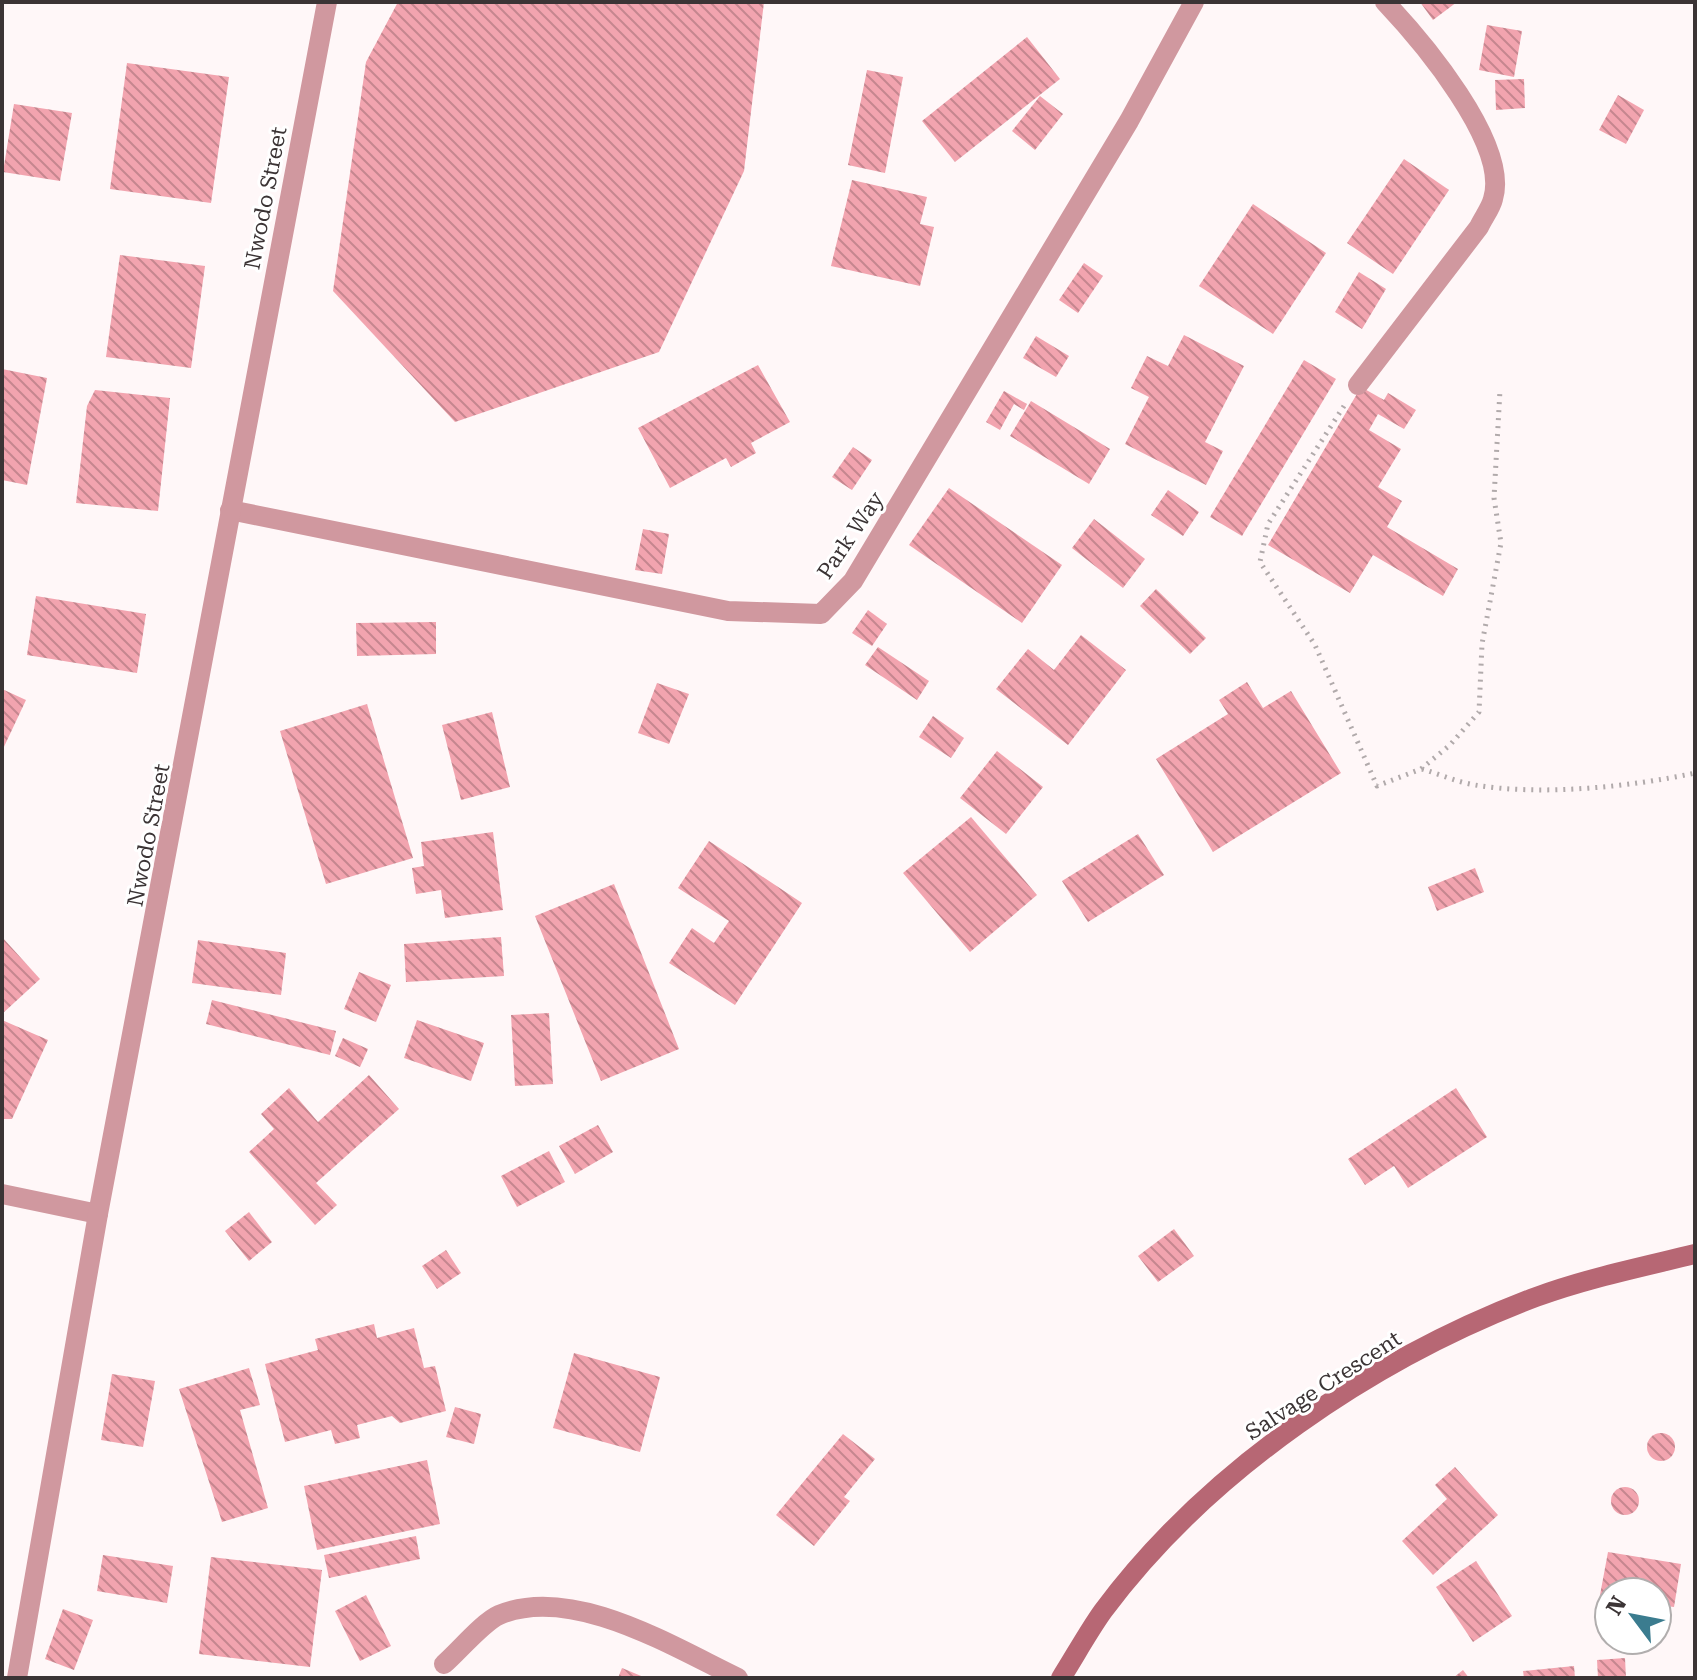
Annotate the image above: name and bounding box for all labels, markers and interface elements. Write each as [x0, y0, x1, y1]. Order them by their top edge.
street label: Nwodo Street [239, 125, 292, 272]
street label: Park Way [812, 487, 889, 584]
street label: Nwodo Street [122, 762, 175, 909]
street label: Salvage Crescent [1241, 1326, 1406, 1445]
north arrow [1593, 1576, 1673, 1656]
text: N [1601, 1592, 1632, 1619]

